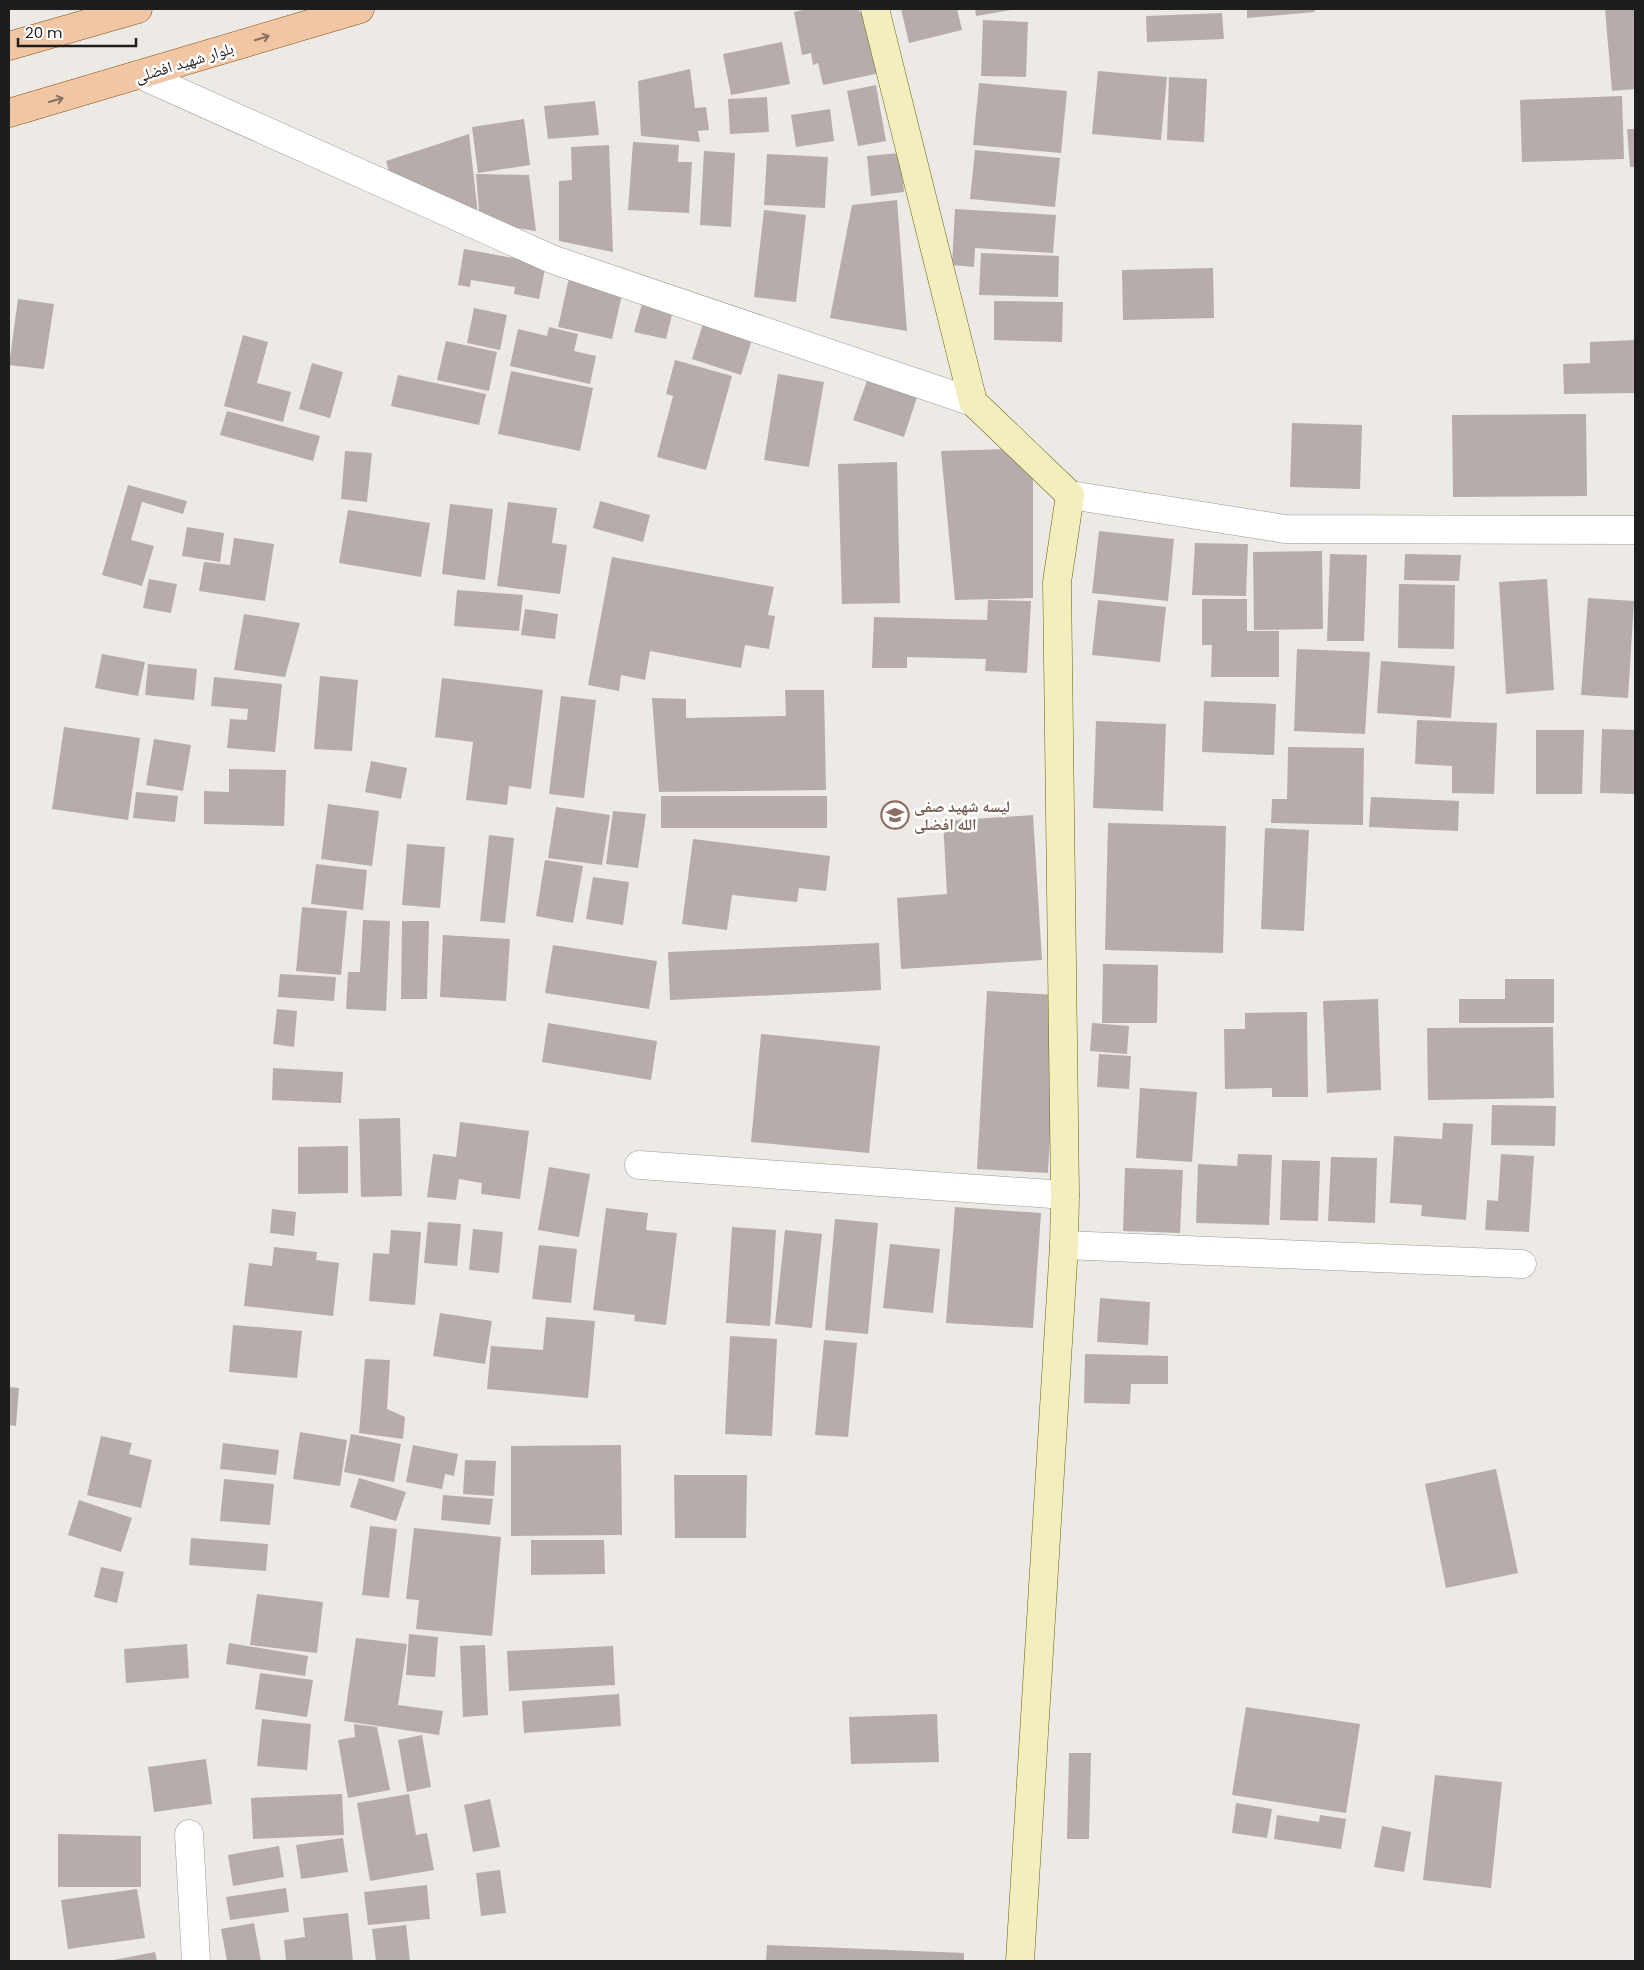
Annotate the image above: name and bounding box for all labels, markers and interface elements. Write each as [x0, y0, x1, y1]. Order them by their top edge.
scale bar [18, 15, 135, 47]
text: 20 m [25, 22, 63, 43]
one-way arrow [253, 33, 269, 43]
street label: بلوار شهید افضلی [132, 37, 236, 88]
one-way arrow [47, 94, 63, 104]
place label: لیسه شهید صفی الله افضلی [914, 795, 1010, 836]
school or university icon: لیسه شهید صفی الله افضلی [880, 800, 910, 830]

